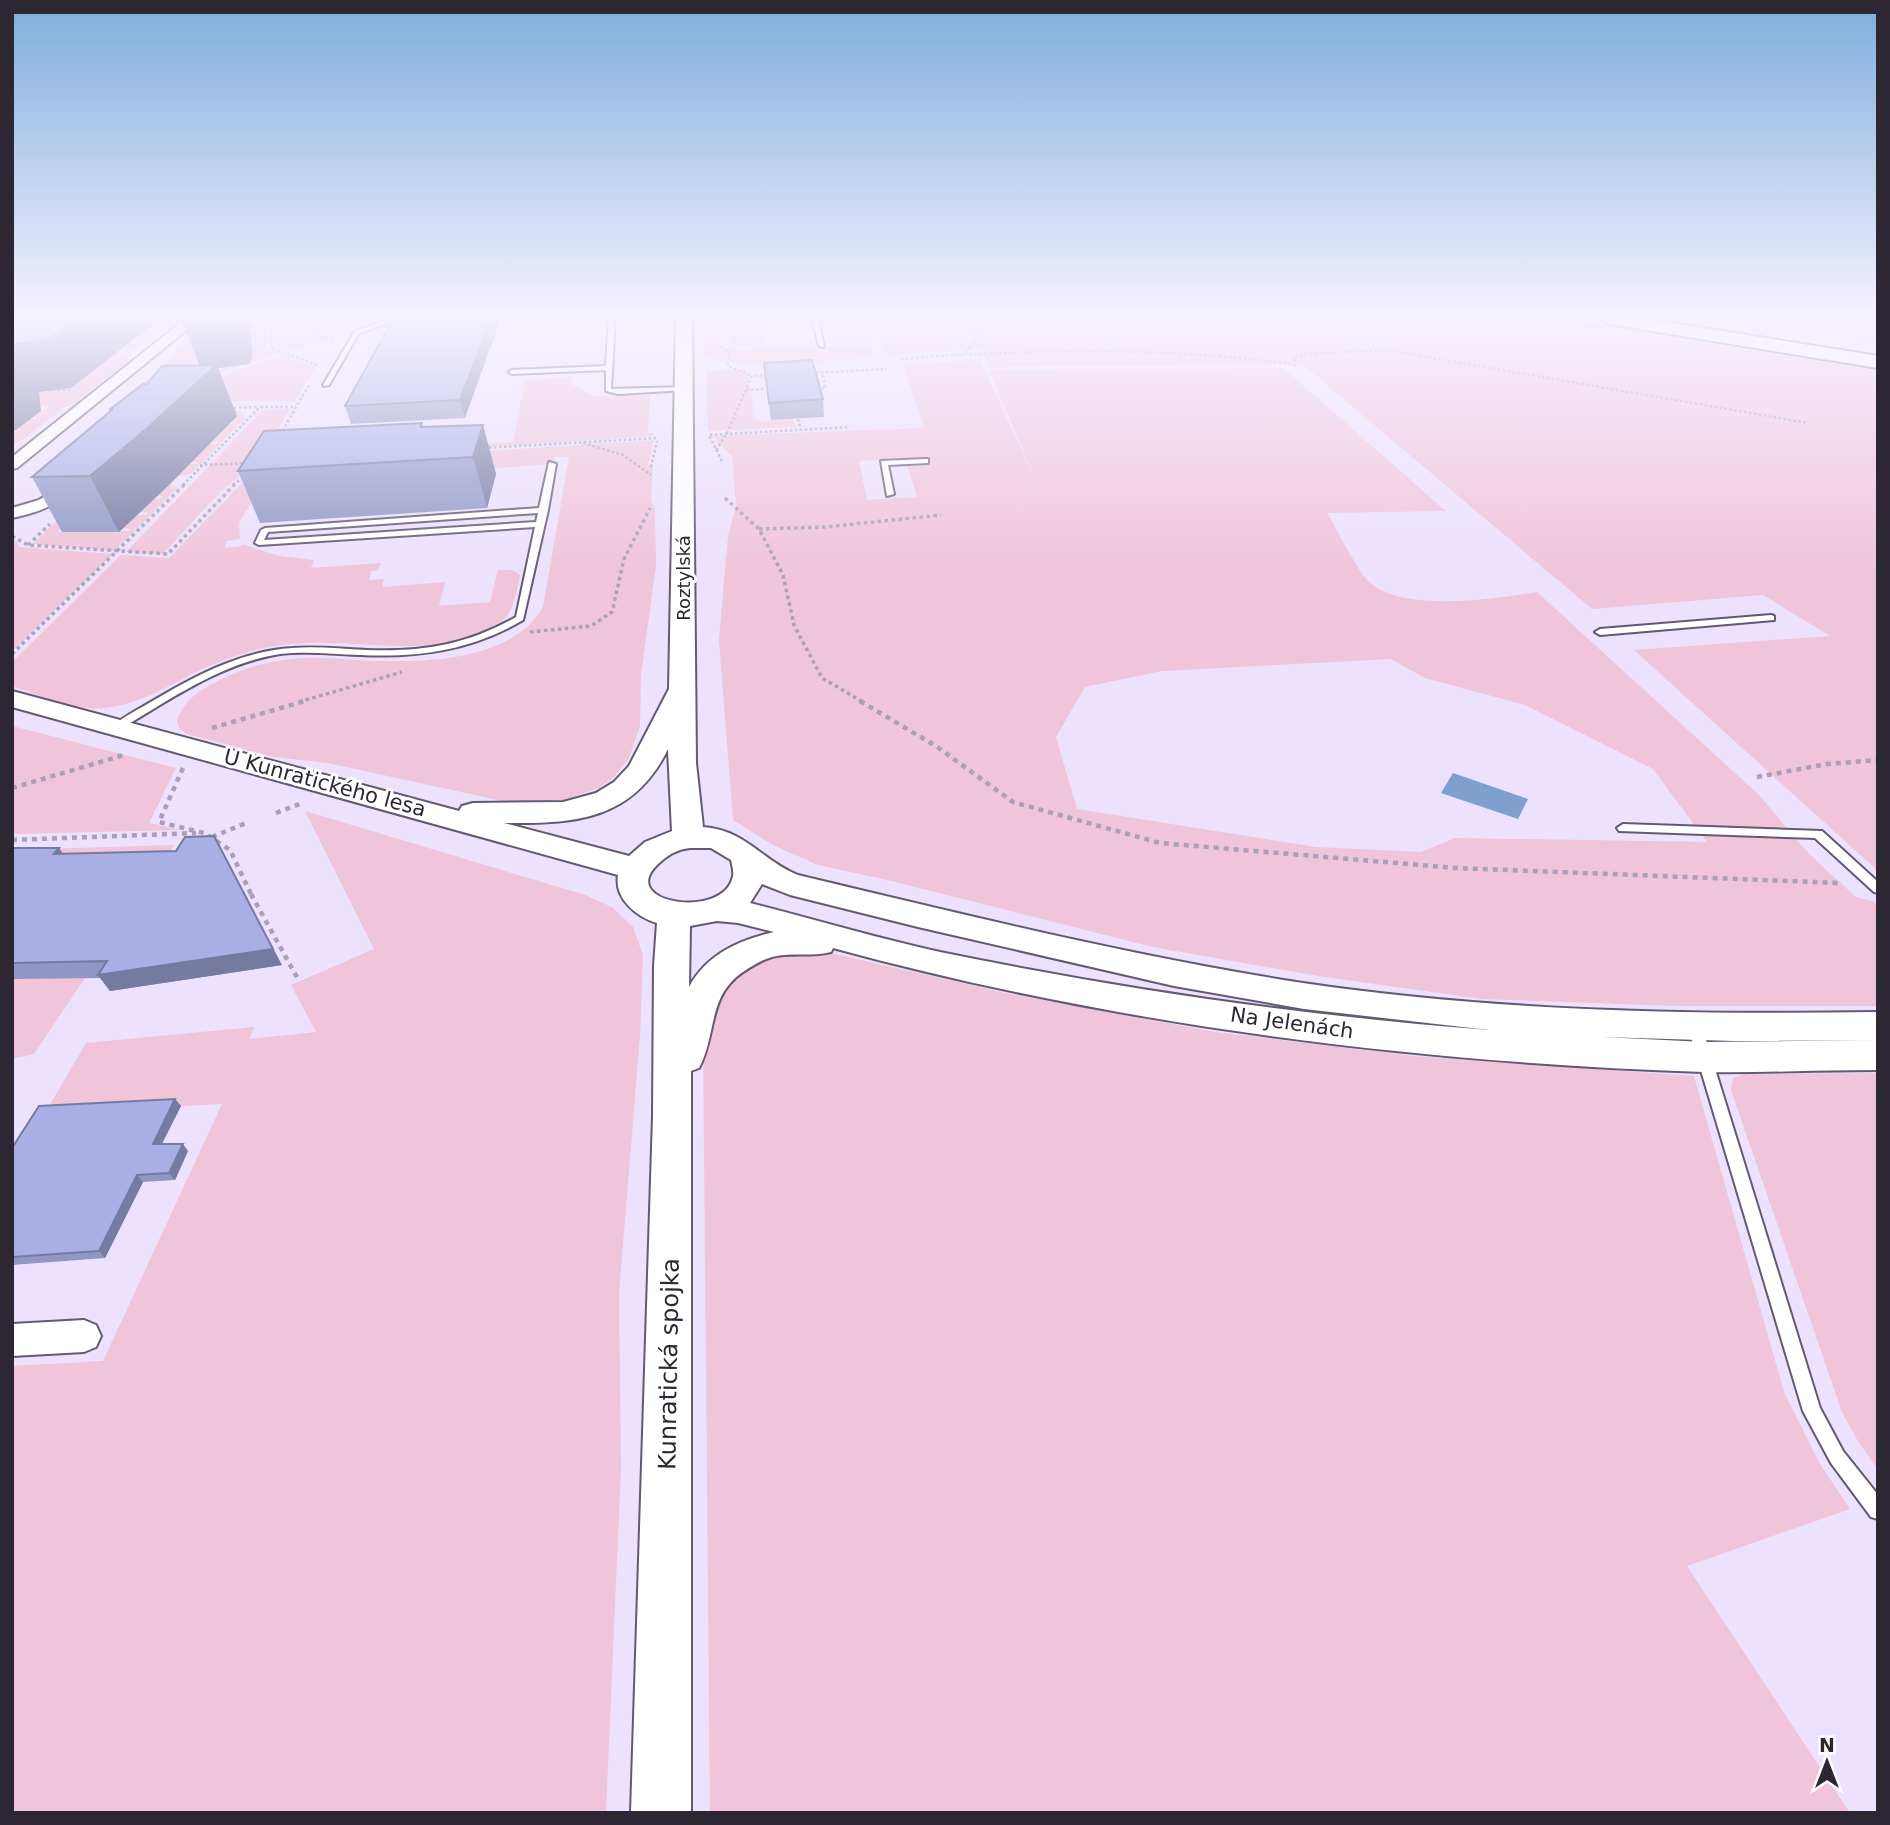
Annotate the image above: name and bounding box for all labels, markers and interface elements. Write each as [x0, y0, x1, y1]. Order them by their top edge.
street label: Roztylská [673, 535, 694, 621]
street label: U Kunratického lesa [221, 744, 429, 822]
street label: Na Jelenách [1229, 1002, 1355, 1044]
street label: Kunratická spojka [653, 1258, 685, 1470]
north arrow [1792, 1727, 1862, 1797]
text: N [1819, 1734, 1835, 1756]

